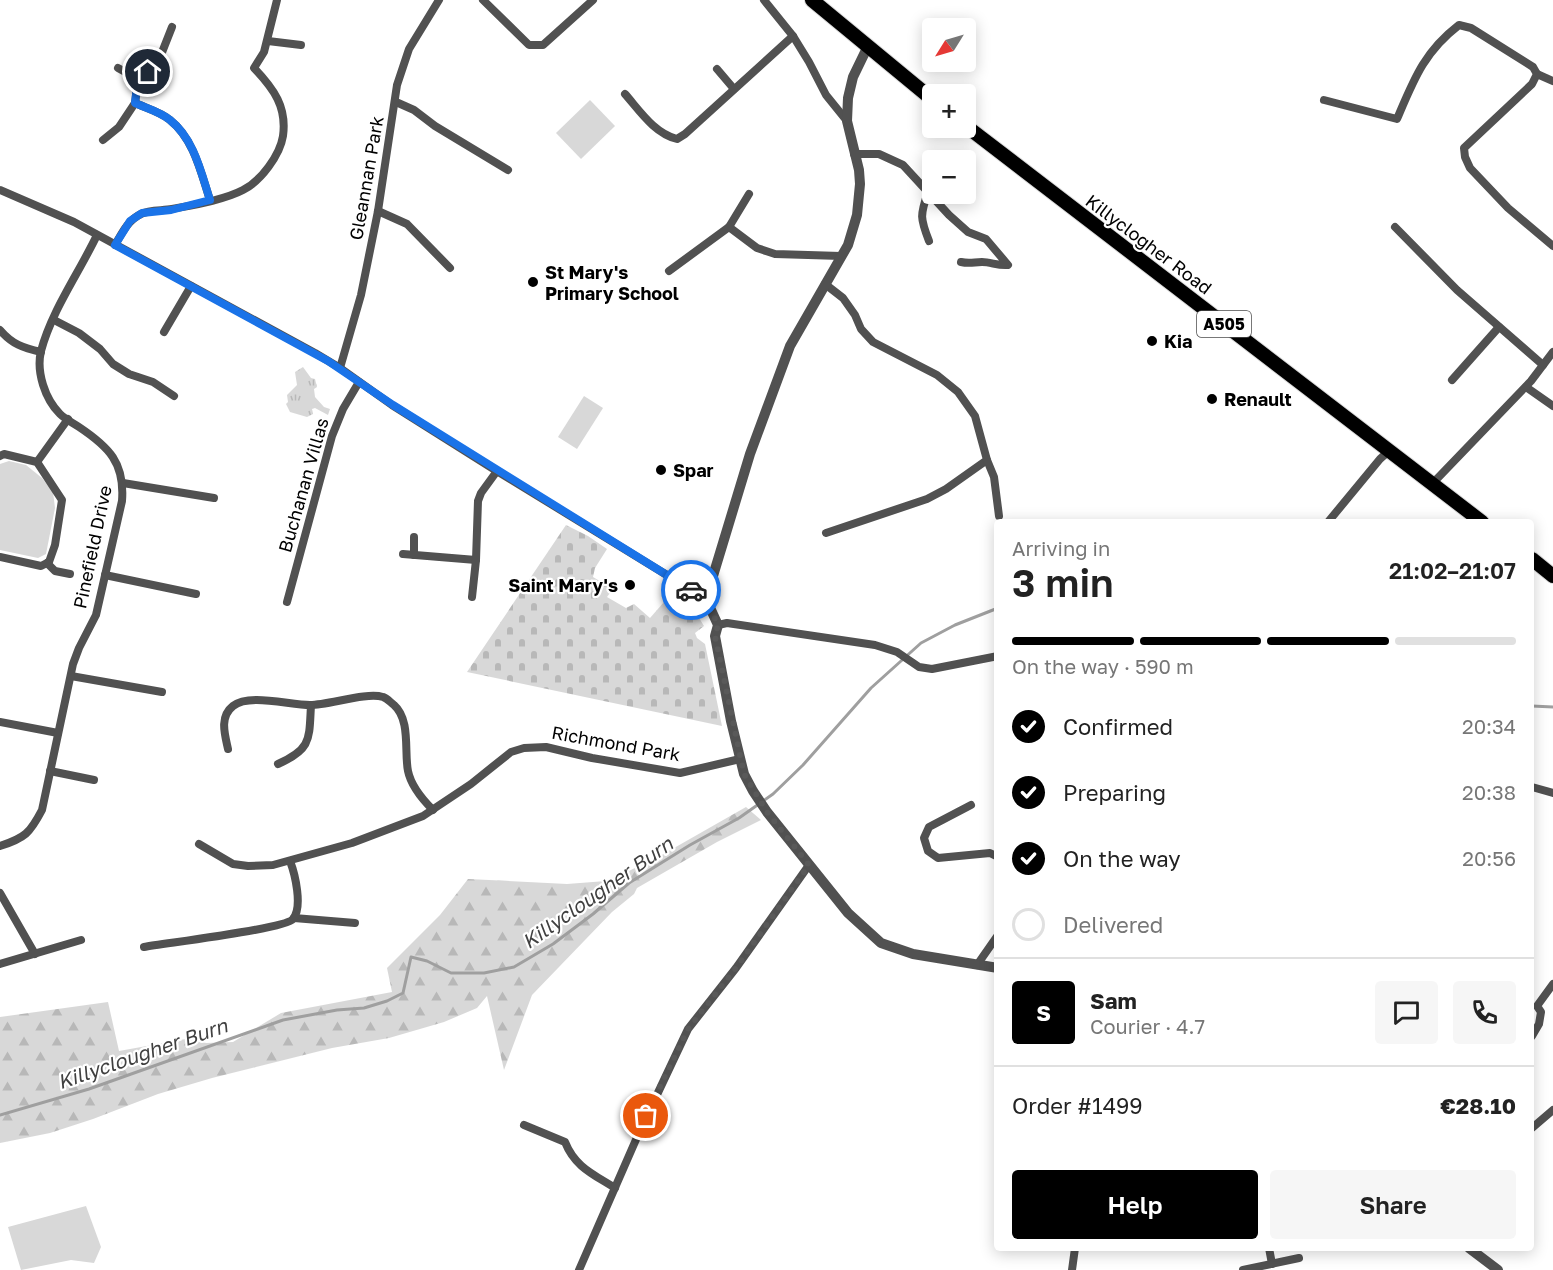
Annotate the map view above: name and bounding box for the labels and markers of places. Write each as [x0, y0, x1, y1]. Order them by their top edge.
pin [122, 46, 173, 97]
place label: St Mary's Primary School [545, 261, 679, 304]
marker: St Mary's Primary School [526, 275, 540, 289]
place label: Kia [1164, 330, 1192, 352]
marker: Kia [1145, 334, 1159, 348]
place label: Renault [1224, 388, 1292, 410]
marker: Renault [1205, 392, 1219, 406]
place label: Spar [673, 459, 714, 481]
marker: Spar [654, 463, 668, 477]
place label: Saint Mary's [508, 574, 618, 596]
marker: Saint Mary's [623, 578, 637, 592]
pin [620, 1090, 671, 1141]

